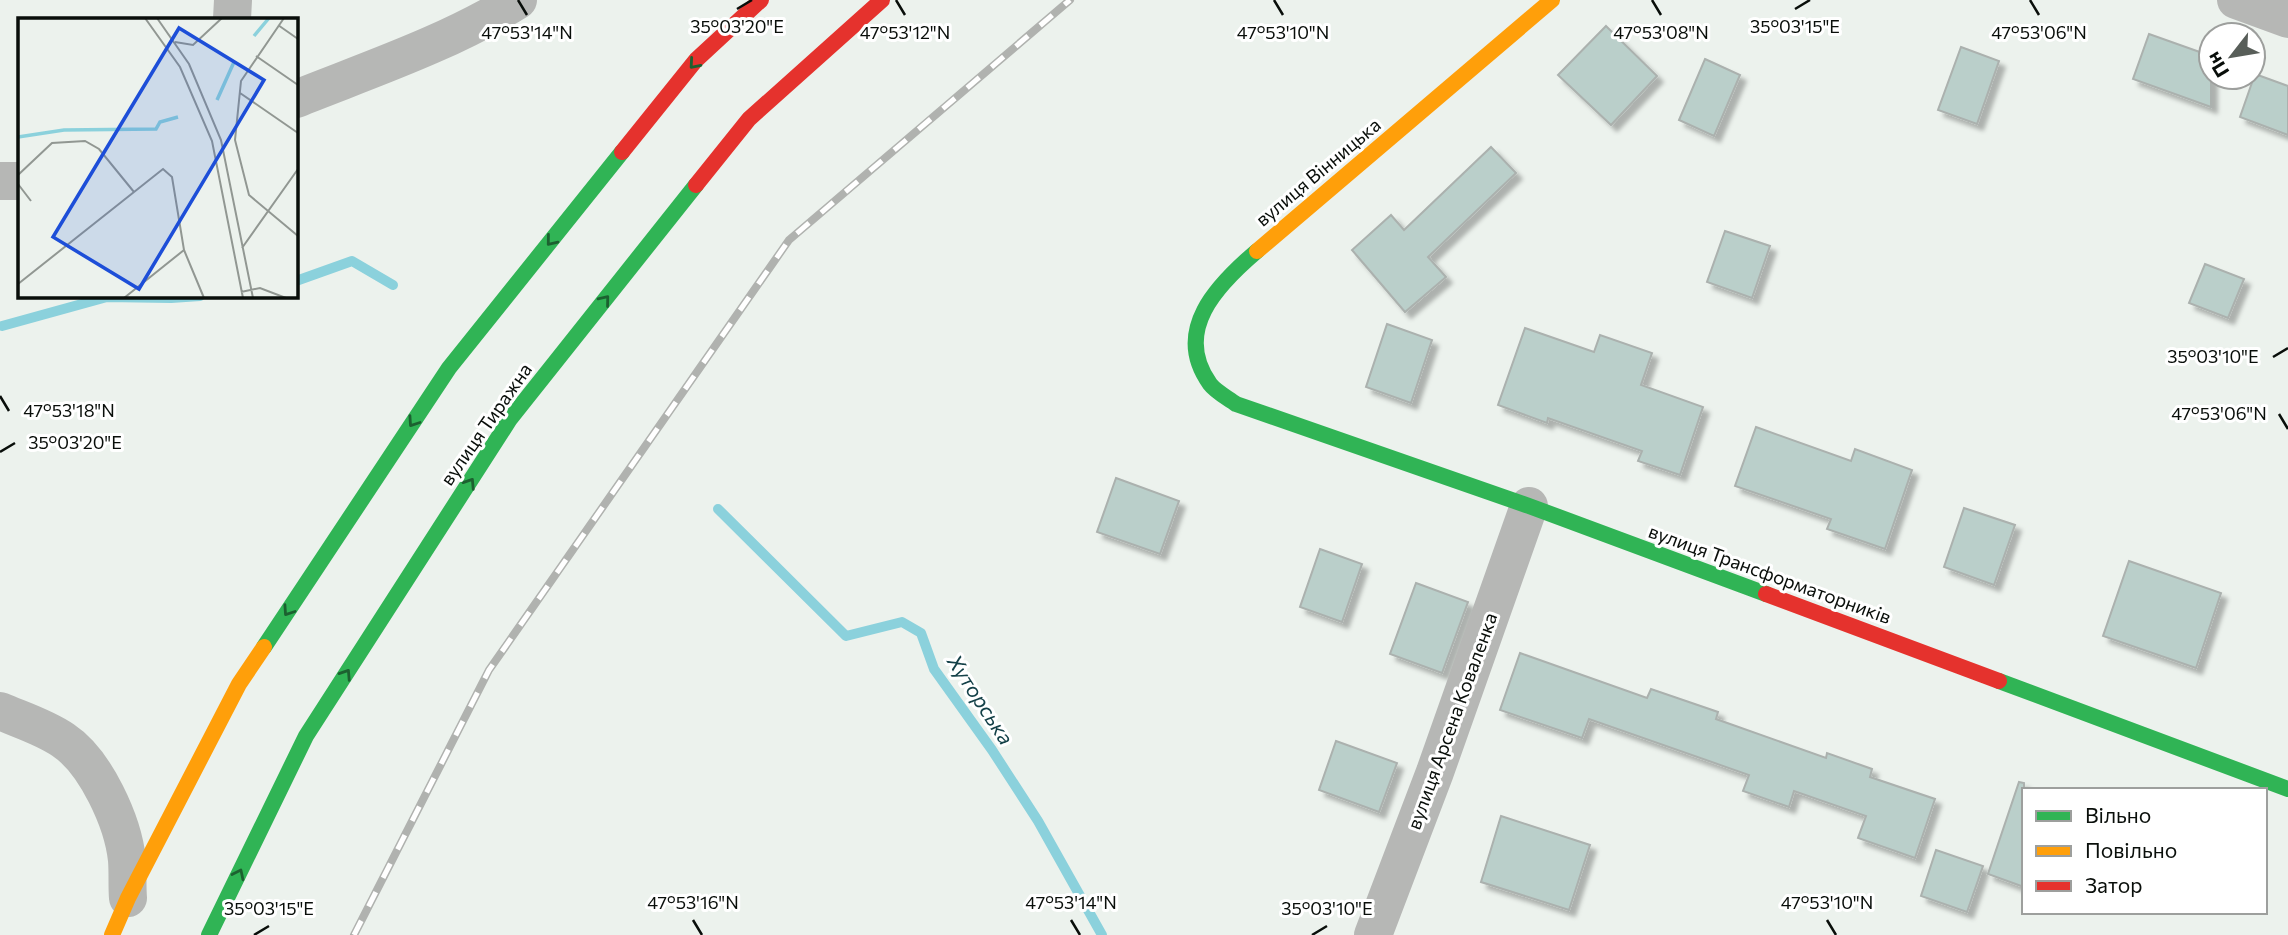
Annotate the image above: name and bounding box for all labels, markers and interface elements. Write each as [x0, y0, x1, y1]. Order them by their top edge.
text: 35°03'20"E [690, 15, 784, 37]
text: 35°03'15"E [1750, 15, 1840, 37]
inset map [18, 18, 298, 298]
text: 47°53'14"N [481, 21, 573, 43]
text: 47°53'12"N [860, 21, 950, 43]
text: 47°53'10"N [1237, 21, 1329, 43]
text: 47°53'08"N [1613, 21, 1709, 43]
text: 47°53'06"N [1991, 21, 2087, 43]
north arrow [2197, 21, 2267, 91]
text: Пн [2201, 48, 2233, 82]
one-way arrow [690, 56, 702, 69]
street label: вулиця Вінницька [1250, 113, 1385, 231]
one-way arrow [547, 232, 559, 245]
one-way arrow [597, 296, 610, 308]
text: 35°03'10"E [2167, 345, 2259, 367]
street label: вулиця Тиражна [435, 358, 536, 489]
text: 47°53'18"N [23, 399, 115, 421]
text: 47°53'06"N [2171, 402, 2267, 424]
one-way arrow [409, 414, 422, 427]
text: 35°03'20"E [28, 431, 122, 453]
one-way arrow [461, 477, 474, 490]
street label: вулиця Трансформаторників [1646, 519, 1895, 628]
one-way arrow [283, 603, 296, 616]
street label: вулиця Арсена Коваленка [1402, 609, 1501, 832]
water label: Хуторська [942, 649, 1020, 749]
one-way arrow [338, 668, 351, 681]
legend [2022, 788, 2267, 914]
text: Вільно [2085, 802, 2151, 827]
text: Повільно [2085, 837, 2177, 862]
one-way arrow [230, 869, 244, 881]
text: Затор [2085, 872, 2142, 897]
text: 47°53'16"N [647, 891, 739, 913]
text: 47°53'14"N [1025, 891, 1117, 913]
text: 47°53'10"N [1781, 891, 1873, 913]
text: 35°03'15"E [224, 897, 314, 919]
text: 35°03'10"E [1281, 897, 1373, 919]

